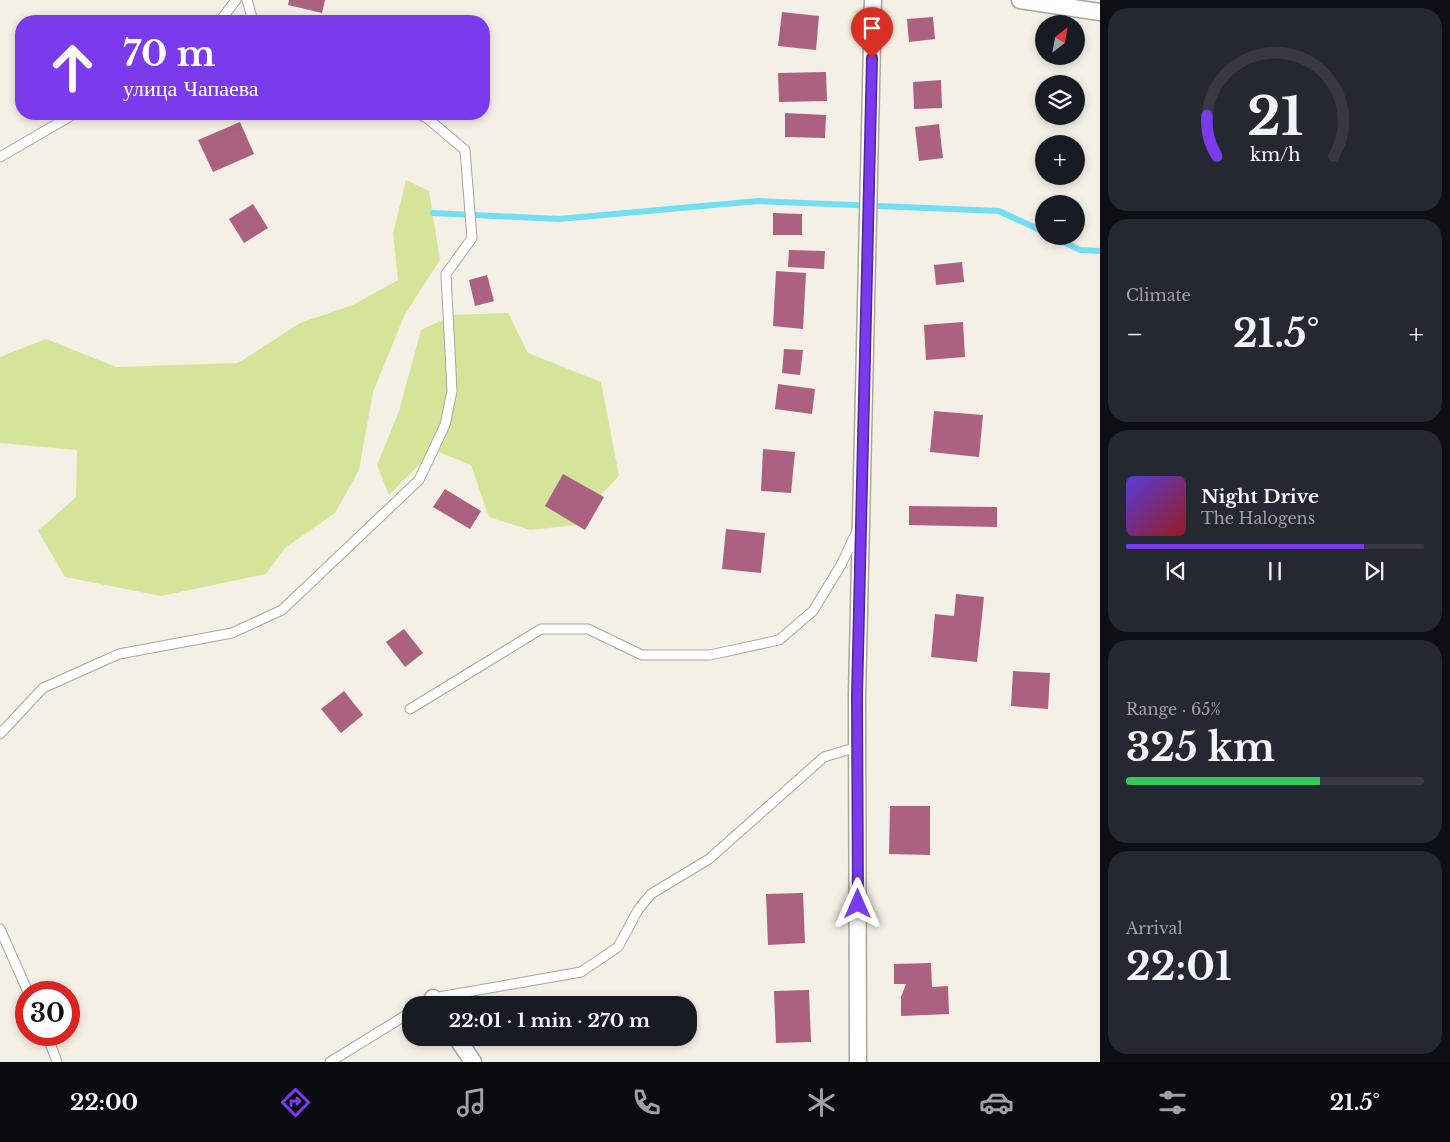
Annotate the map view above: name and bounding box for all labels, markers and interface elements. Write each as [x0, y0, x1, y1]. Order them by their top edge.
pin [851, 7, 893, 58]
icon: arrive [858, 14, 886, 42]
north arrow [1035, 15, 1085, 65]
map controls [1035, 15, 1085, 245]
text: 70 m [123, 32, 216, 75]
icon: ahead [40, 35, 105, 100]
text: улица Чапаева [123, 75, 259, 102]
button: layers [1035, 75, 1085, 125]
text: 21 [1247, 85, 1303, 149]
button: + [1035, 135, 1085, 185]
text: km/h [1250, 144, 1300, 166]
button: − [1035, 195, 1085, 245]
text: Climate [1126, 285, 1191, 305]
text: 21.5° [1233, 310, 1319, 357]
text: − [1126, 317, 1144, 352]
text: + [1409, 317, 1424, 352]
text: Night Drive [1201, 485, 1319, 508]
text: The Halogens [1201, 508, 1315, 528]
icon: previous [1162, 557, 1190, 585]
icon: pause [1261, 557, 1289, 585]
icon: next [1360, 557, 1388, 585]
text: Range · 65% [1126, 699, 1221, 719]
text: 325 km [1126, 724, 1275, 771]
position arrow [831, 877, 883, 929]
text: Arrival [1126, 918, 1183, 938]
text: 22:01 [1126, 943, 1232, 990]
speed limit sign: 30 [15, 981, 80, 1046]
text: 22:01 · 1 min · 270 m [449, 1009, 650, 1032]
icon: directions [278, 1085, 313, 1120]
icon: music [454, 1085, 489, 1120]
icon: phone [629, 1085, 664, 1120]
icon: climate [804, 1085, 839, 1120]
icon: car [979, 1085, 1014, 1120]
icon: filters [1155, 1085, 1190, 1120]
text: 22:00 [70, 1089, 138, 1116]
text: 21.5° [1330, 1089, 1380, 1116]

